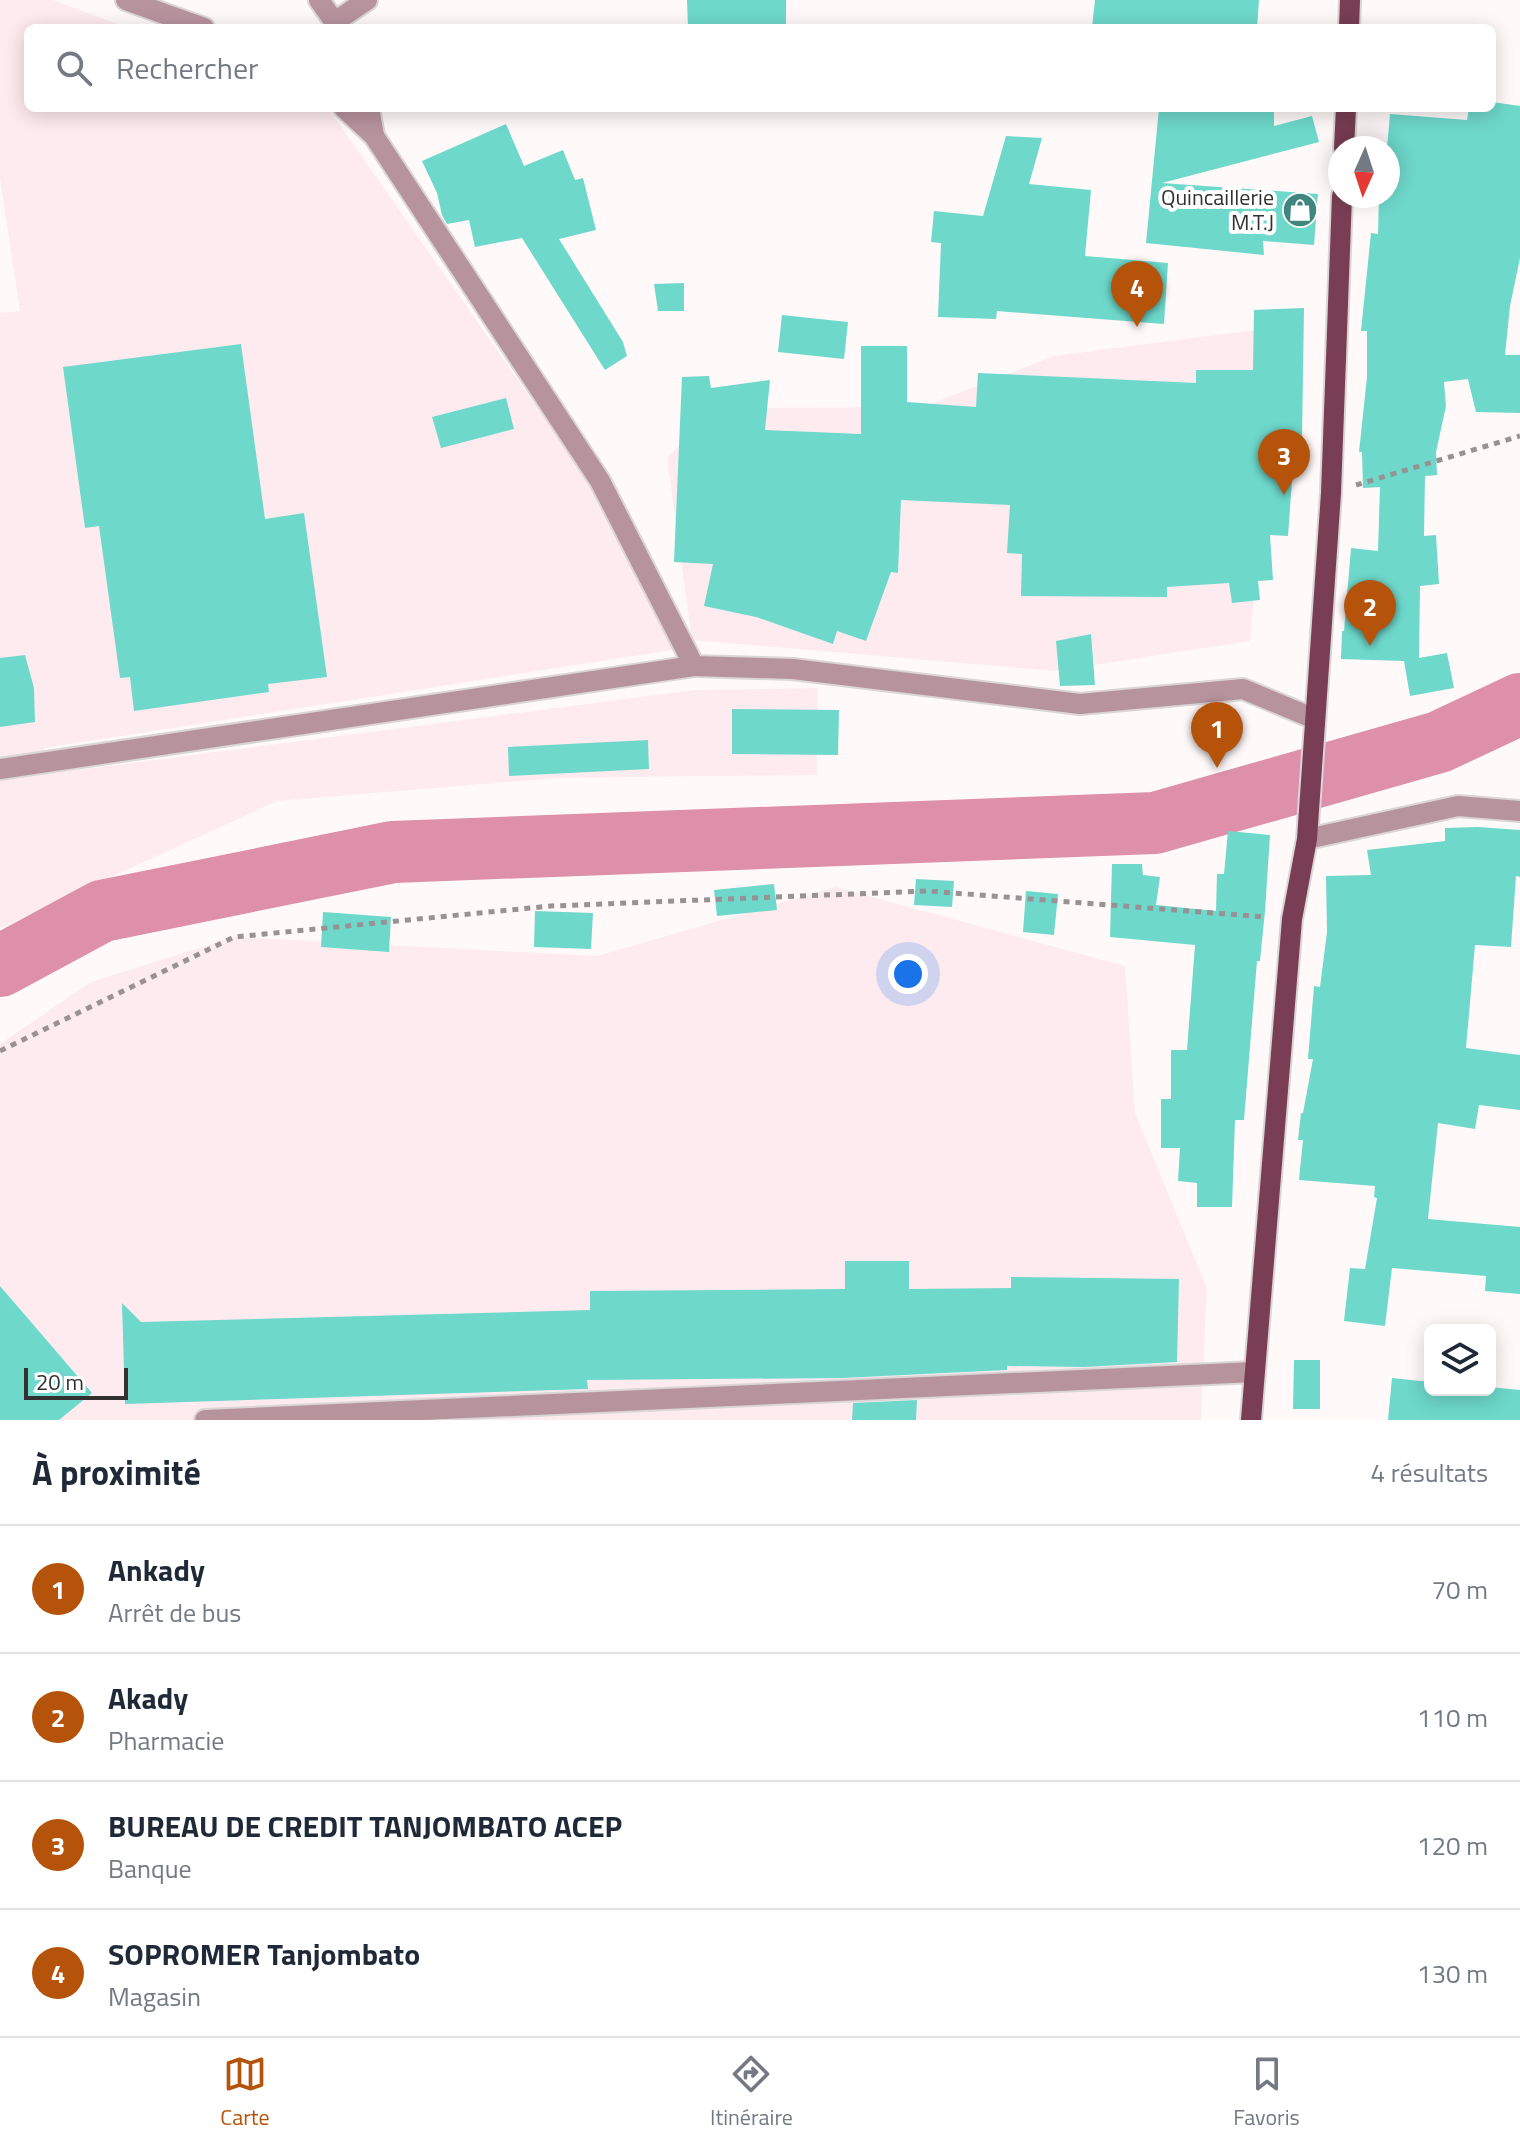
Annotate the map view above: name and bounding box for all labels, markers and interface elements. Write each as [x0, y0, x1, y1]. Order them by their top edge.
search box [24, 24, 1496, 112]
text: Rechercher [116, 45, 259, 91]
icon: search [52, 46, 96, 90]
north arrow [1328, 136, 1400, 208]
place label: Quincaillerie M.T.J [1161, 180, 1274, 239]
shop icon: Quincaillerie M.T.J [1281, 191, 1319, 229]
pin: 4 [1111, 261, 1163, 327]
pin: 3 [1258, 429, 1310, 495]
pin: 2 [1344, 580, 1396, 646]
pin: 1 [1191, 702, 1243, 768]
your location [888, 954, 928, 994]
map controls [1424, 1324, 1496, 1396]
button: layers [1424, 1324, 1496, 1396]
scale bar [24, 1364, 128, 1400]
text: 20 m [36, 1365, 84, 1399]
text: À proximité [32, 1446, 201, 1498]
text: 4 résultats [1371, 1453, 1488, 1492]
text: Ankady [108, 1547, 205, 1593]
text: 1 [51, 1570, 65, 1609]
text: 70 m [1431, 1570, 1488, 1609]
text: Arrêt de bus [108, 1593, 241, 1632]
text: Akady [108, 1675, 188, 1721]
text: 2 [51, 1698, 65, 1737]
text: 110 m [1417, 1698, 1488, 1737]
text: Pharmacie [108, 1721, 224, 1760]
text: BUREAU DE CREDIT TANJOMBATO ACEP [108, 1803, 622, 1849]
text: 3 [51, 1826, 65, 1865]
text: 120 m [1417, 1826, 1488, 1865]
text: Banque [108, 1849, 192, 1888]
text: SOPROMER Tanjombato [108, 1931, 420, 1977]
text: 4 [51, 1954, 65, 1993]
text: 130 m [1417, 1954, 1488, 1993]
text: Magasin [108, 1977, 201, 2016]
tab: Carte [220, 2052, 270, 2134]
tab: Itinéraire [710, 2052, 793, 2134]
tab: Favoris [1233, 2052, 1300, 2134]

